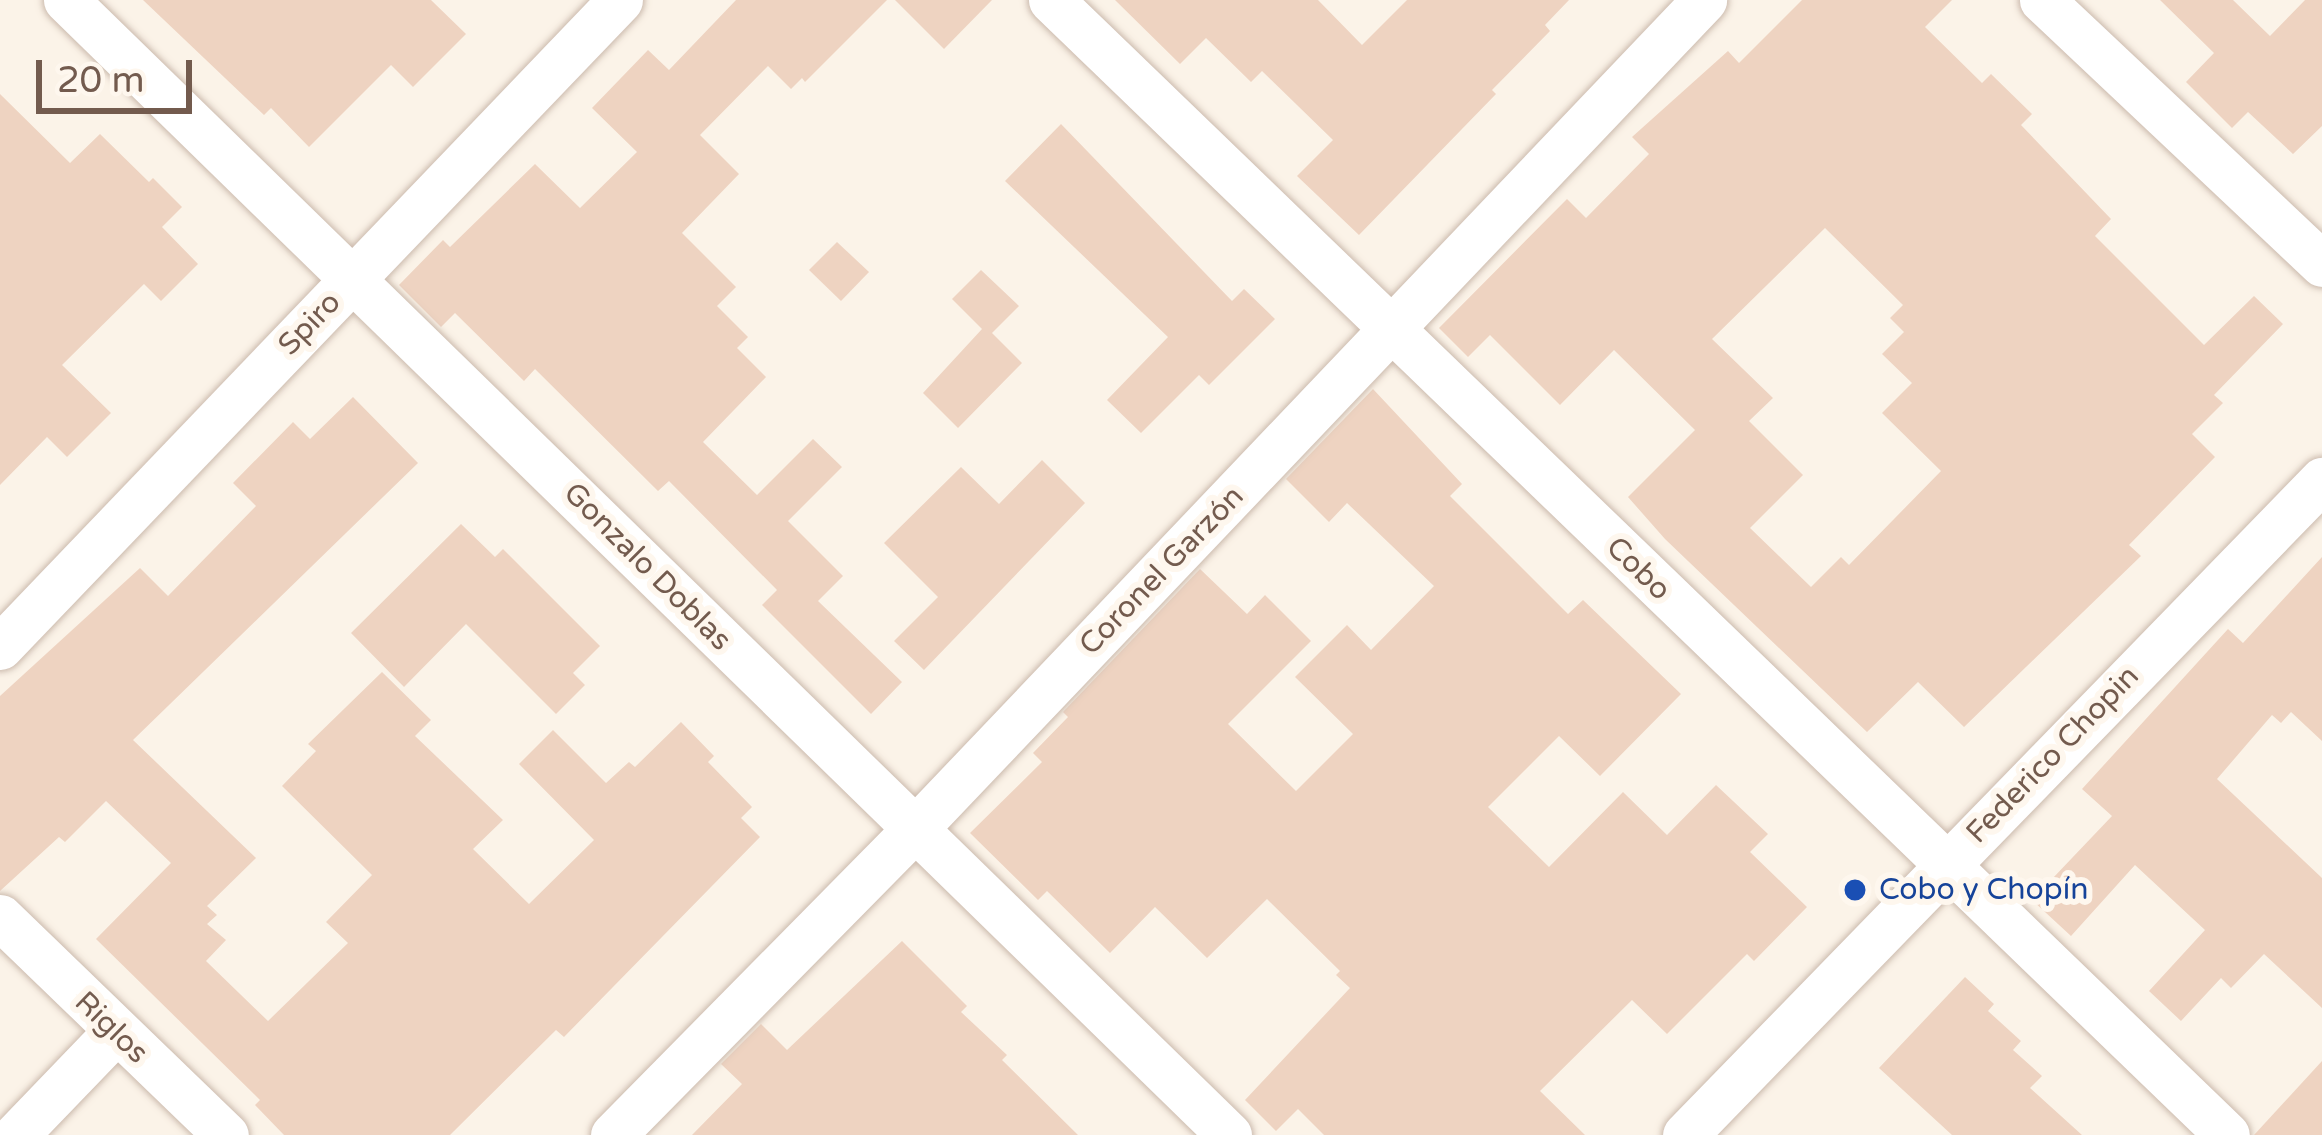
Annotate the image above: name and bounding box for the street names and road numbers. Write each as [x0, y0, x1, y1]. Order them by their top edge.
street label: Spiro [271, 285, 349, 363]
street label: Gonzalo Doblas [556, 476, 738, 658]
street label: Coronel Garzón [1072, 479, 1252, 663]
street label: Cobo [1598, 530, 1678, 608]
street label: Federico Chopin [1959, 659, 2147, 851]
street label: Riglos [67, 985, 155, 1071]

